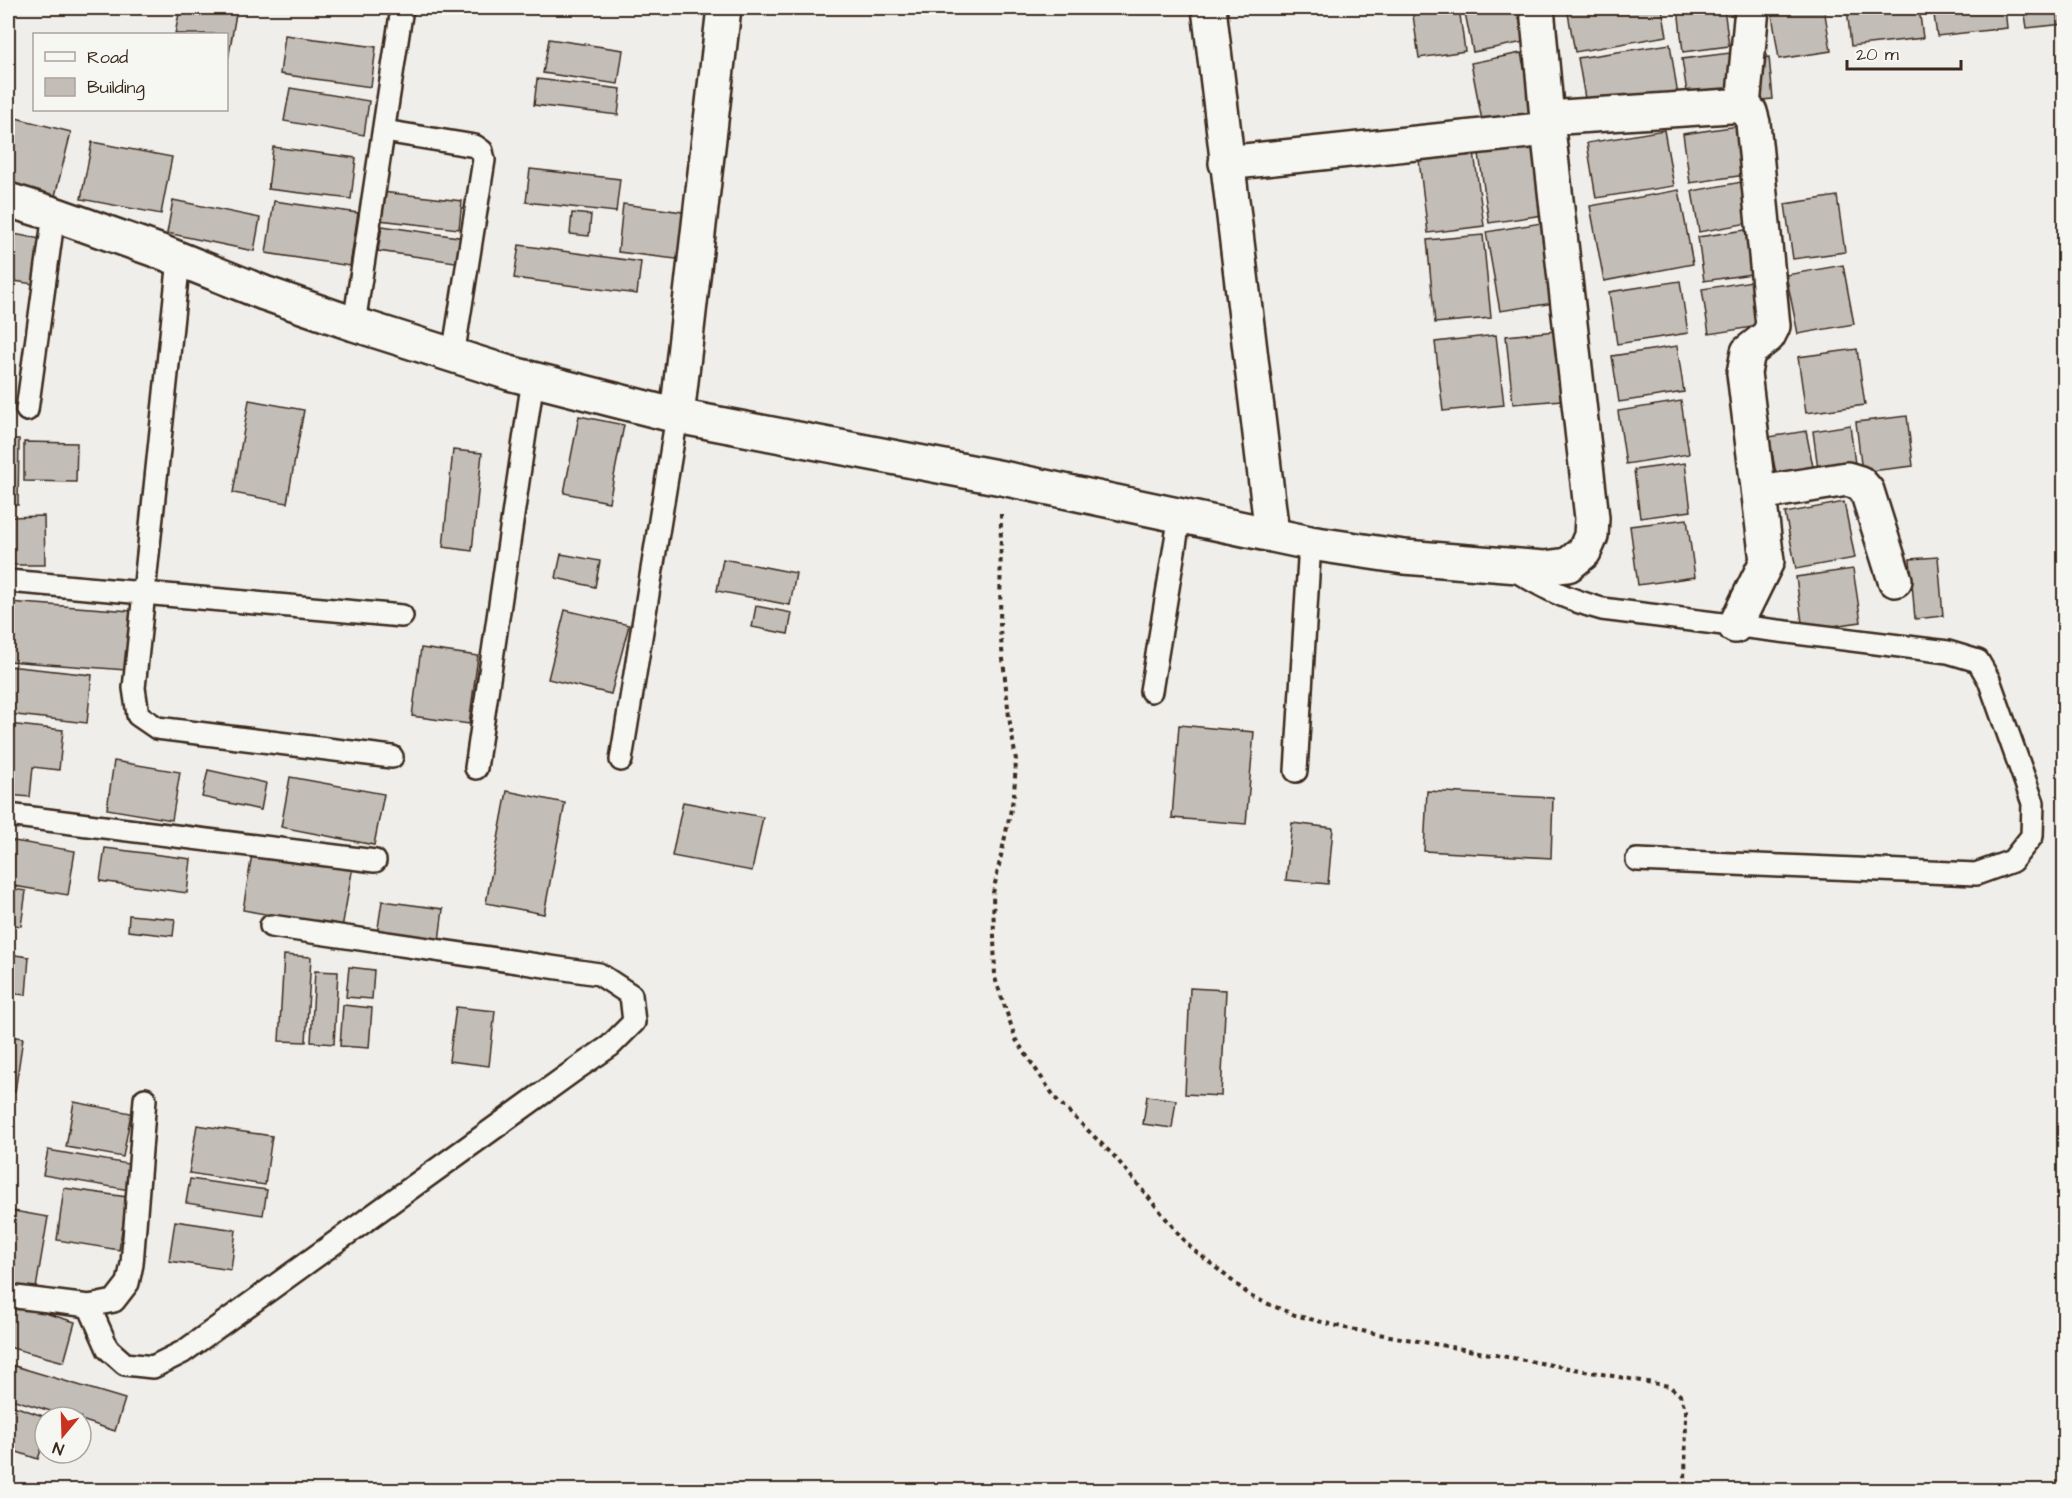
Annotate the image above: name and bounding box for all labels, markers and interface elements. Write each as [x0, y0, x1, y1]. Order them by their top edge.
legend [33, 33, 228, 111]
scale bar [1847, 33, 1961, 71]
text: 20 m [1856, 42, 1899, 67]
text: Road [87, 45, 128, 70]
text: Building [87, 75, 145, 101]
north arrow [33, 1405, 93, 1465]
text: N [50, 1436, 67, 1460]

